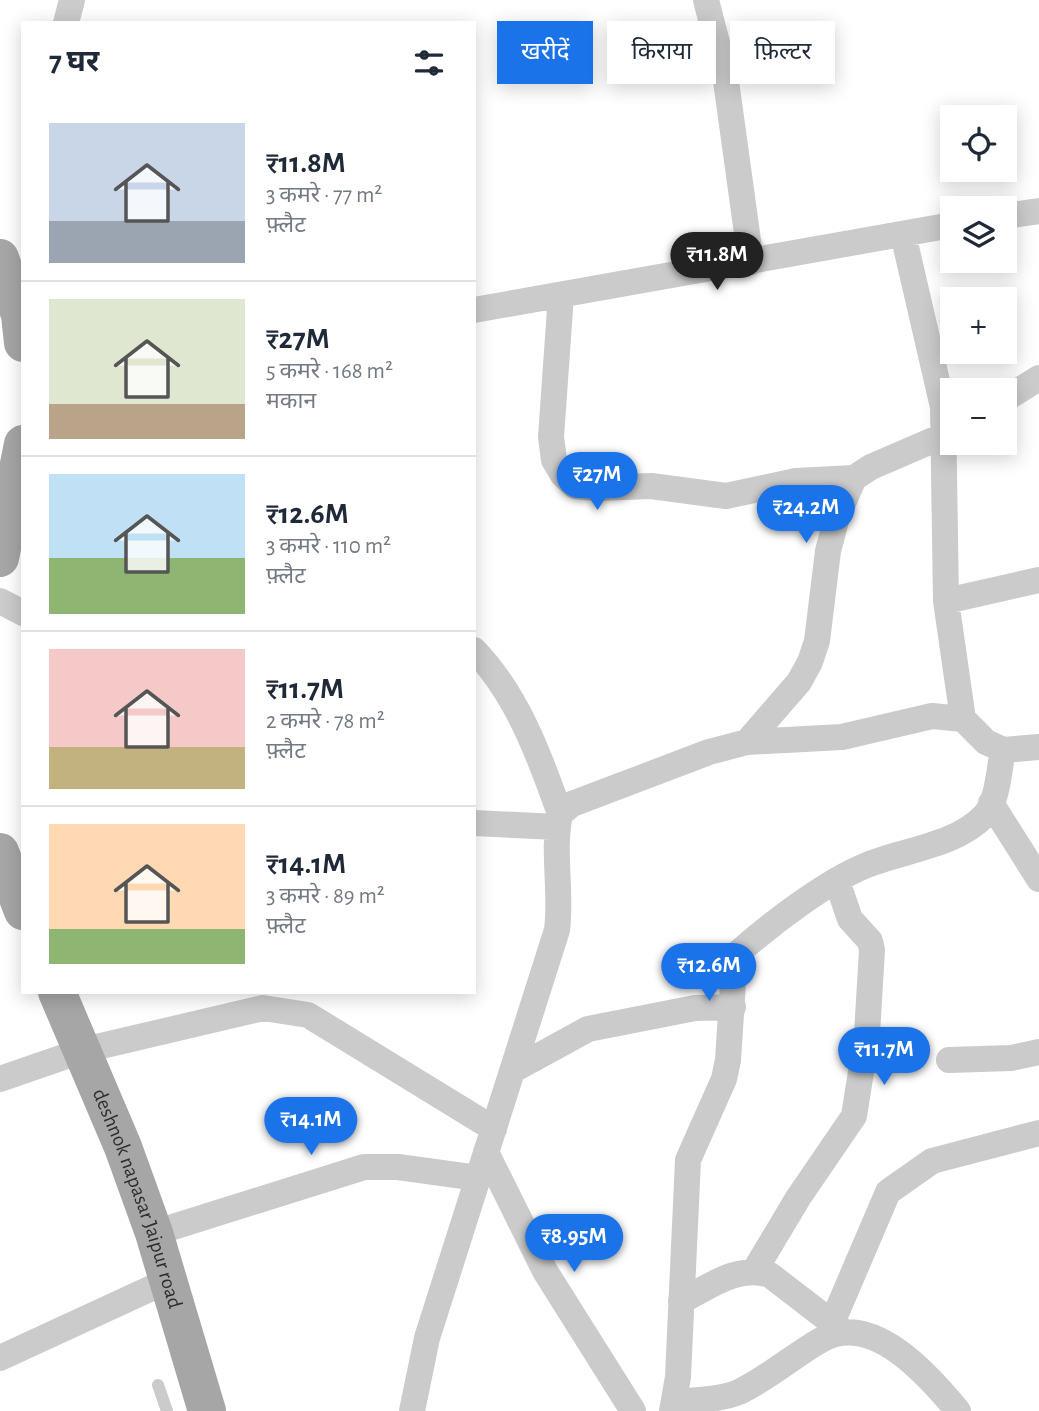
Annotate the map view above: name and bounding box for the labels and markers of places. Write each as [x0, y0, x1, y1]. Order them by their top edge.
pin: ₹11.8M [660, 232, 774, 292]
pin: ₹27M [556, 452, 638, 512]
pin: ₹24.2M [749, 486, 863, 545]
pin: ₹12.6M [652, 944, 766, 1003]
pin: ₹11.7M [827, 1028, 941, 1087]
pin: ₹14.1M [254, 1098, 368, 1157]
pin: ₹8.95M [517, 1214, 631, 1274]

